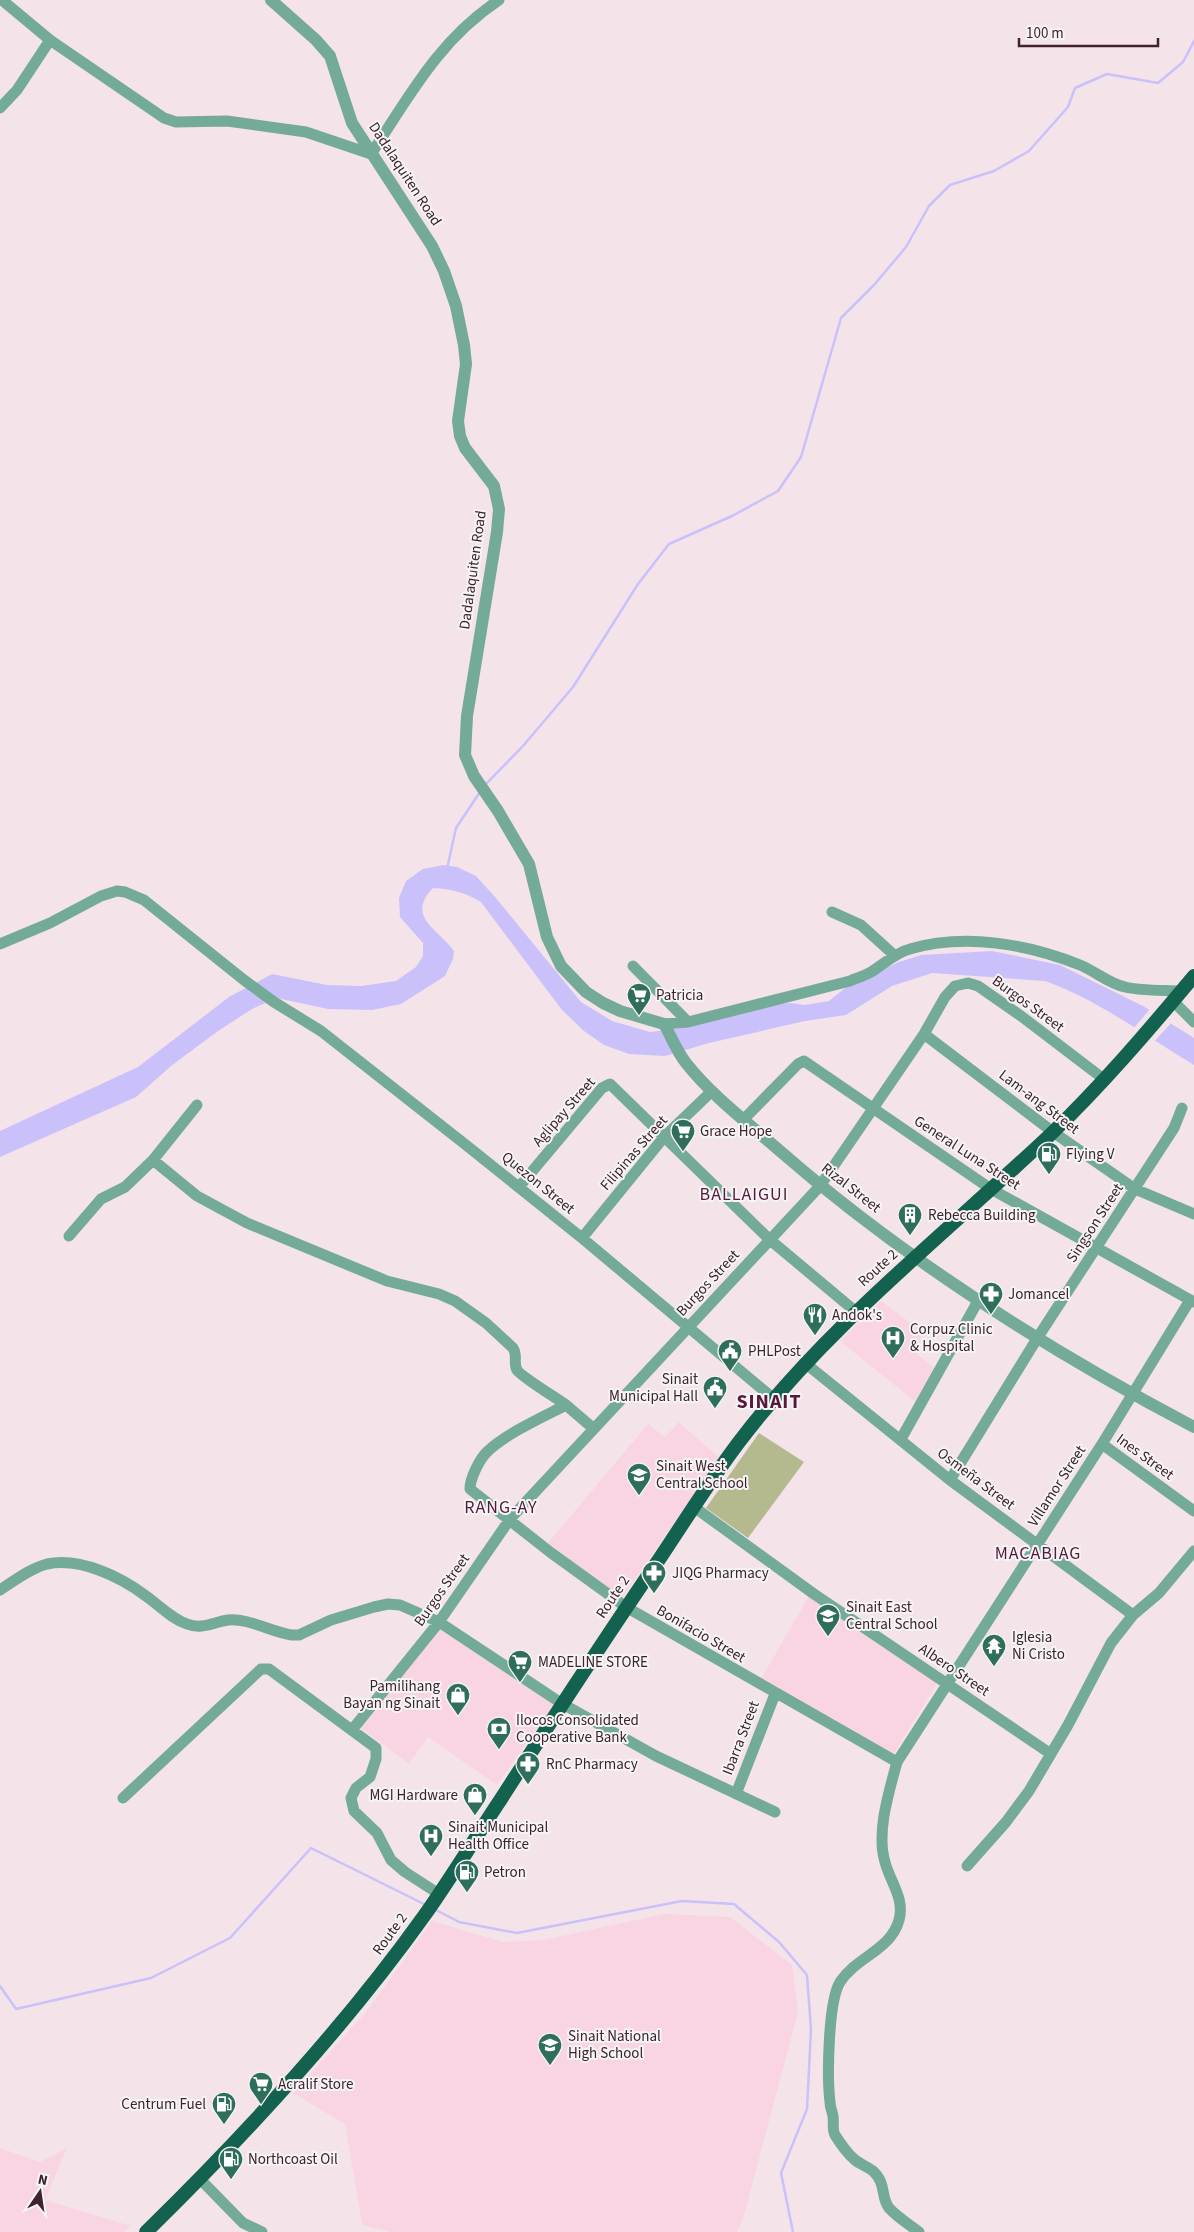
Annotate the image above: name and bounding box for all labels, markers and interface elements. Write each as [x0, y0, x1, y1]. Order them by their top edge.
scale bar [1019, 15, 1158, 47]
text: 100 m [1026, 23, 1064, 44]
street label: Dadalaquiten Road [364, 118, 446, 230]
street label: Dadalaquiten Road [454, 509, 492, 631]
street label: Burgos Street [988, 971, 1068, 1037]
supermarket icon: Patricia [626, 982, 652, 1016]
place label: Patricia [656, 985, 703, 1006]
street label: Lam-ang Street [994, 1065, 1084, 1139]
street label: Aglipay Street [528, 1072, 600, 1152]
street label: Filipinas Street [595, 1111, 673, 1195]
street label: General Luna Street [910, 1111, 1024, 1195]
supermarket icon: Grace Hope [670, 1118, 696, 1152]
place label: Grace Hope [700, 1121, 772, 1142]
fuel station icon: Flying V [1036, 1141, 1062, 1175]
place label: Flying V [1066, 1144, 1115, 1165]
street label: Quezon Street [497, 1147, 579, 1219]
street label: Rizal Street [817, 1158, 885, 1218]
street label: Singson Street [1062, 1179, 1128, 1267]
district label: BALLAIGUI [700, 1182, 788, 1207]
building icon: Rebecca Building [897, 1202, 923, 1236]
place label: Rebecca Building [928, 1205, 1036, 1226]
street label: Route 2 [853, 1244, 903, 1292]
street label: Burgos Street [672, 1245, 744, 1321]
pharmacy icon: Jomancel [978, 1281, 1004, 1315]
place label: Jomancel [1008, 1284, 1069, 1305]
restaurant icon: Andok's [802, 1302, 828, 1336]
place label: Andok's [832, 1305, 882, 1326]
place label: Corpuz Clinic & Hospital [910, 1319, 993, 1357]
hospital icon: Corpuz Clinic & Hospital [880, 1325, 906, 1359]
public building icon: PHLPost [717, 1338, 743, 1372]
place label: PHLPost [748, 1341, 801, 1362]
place label: Sinait Municipal Hall [609, 1369, 698, 1407]
public building icon: Sinait Municipal Hall [702, 1375, 728, 1409]
district label: SINAIT [736, 1388, 802, 1416]
street label: Ines Street [1112, 1429, 1178, 1485]
street label: Villamor Street [1023, 1441, 1091, 1531]
street label: Osmeña Street [933, 1443, 1019, 1515]
place label: Sinait West Central School [656, 1456, 748, 1494]
school or university icon: Sinait West Central School [626, 1462, 652, 1496]
district label: RANG-AY [464, 1495, 538, 1520]
district label: MACABIAG [995, 1541, 1081, 1566]
street label: Burgos Street [409, 1549, 475, 1631]
pharmacy icon: JIQG Pharmacy [641, 1560, 667, 1594]
place label: JIQG Pharmacy [672, 1563, 769, 1584]
street label: Route 2 [591, 1571, 635, 1623]
place label: Sinait East Central School [846, 1597, 938, 1635]
street label: Bonifacio Street [653, 1600, 749, 1668]
school or university icon: Sinait East Central School [815, 1603, 841, 1637]
place label: Iglesia Ni Cristo [1012, 1627, 1065, 1665]
temple icon: Iglesia Ni Cristo [981, 1633, 1007, 1667]
street label: Albero Street [914, 1639, 994, 1701]
supermarket icon: MADELINE STORE [507, 1649, 533, 1683]
place label: MADELINE STORE [538, 1652, 648, 1673]
place label: Pamilihang Bayan ng Sinait [343, 1676, 440, 1714]
shop icon: Pamilihang Bayan ng Sinait [445, 1682, 471, 1716]
street label: Ibarra Street [717, 1698, 765, 1778]
place label: Ilocos Consolidated Cooperative Bank [516, 1710, 639, 1748]
bank icon: Ilocos Consolidated Cooperative Bank [486, 1716, 512, 1750]
pharmacy icon: RnC Pharmacy [515, 1751, 541, 1785]
place label: RnC Pharmacy [546, 1754, 638, 1775]
shop icon: MGI Hardware [462, 1782, 488, 1816]
place label: MGI Hardware [369, 1785, 458, 1806]
place label: Sinait Municipal Health Office [448, 1817, 548, 1855]
hospital icon: Sinait Municipal Health Office [418, 1823, 444, 1857]
fuel station icon: Petron [454, 1859, 480, 1893]
place label: Petron [484, 1862, 526, 1883]
street label: Route 2 [368, 1909, 412, 1959]
place label: Sinait National High School [568, 2026, 661, 2064]
school or university icon: Sinait National High School [537, 2032, 563, 2066]
supermarket icon: Acralif Store [248, 2071, 274, 2105]
place label: Acralif Store [278, 2074, 353, 2095]
fuel station icon: Centrum Fuel [211, 2091, 237, 2125]
place label: Centrum Fuel [121, 2094, 206, 2115]
fuel station icon: Northcoast Oil [218, 2146, 244, 2180]
place label: Northcoast Oil [248, 2149, 338, 2170]
north arrow [15, 2167, 65, 2217]
text: N [36, 2170, 49, 2191]

